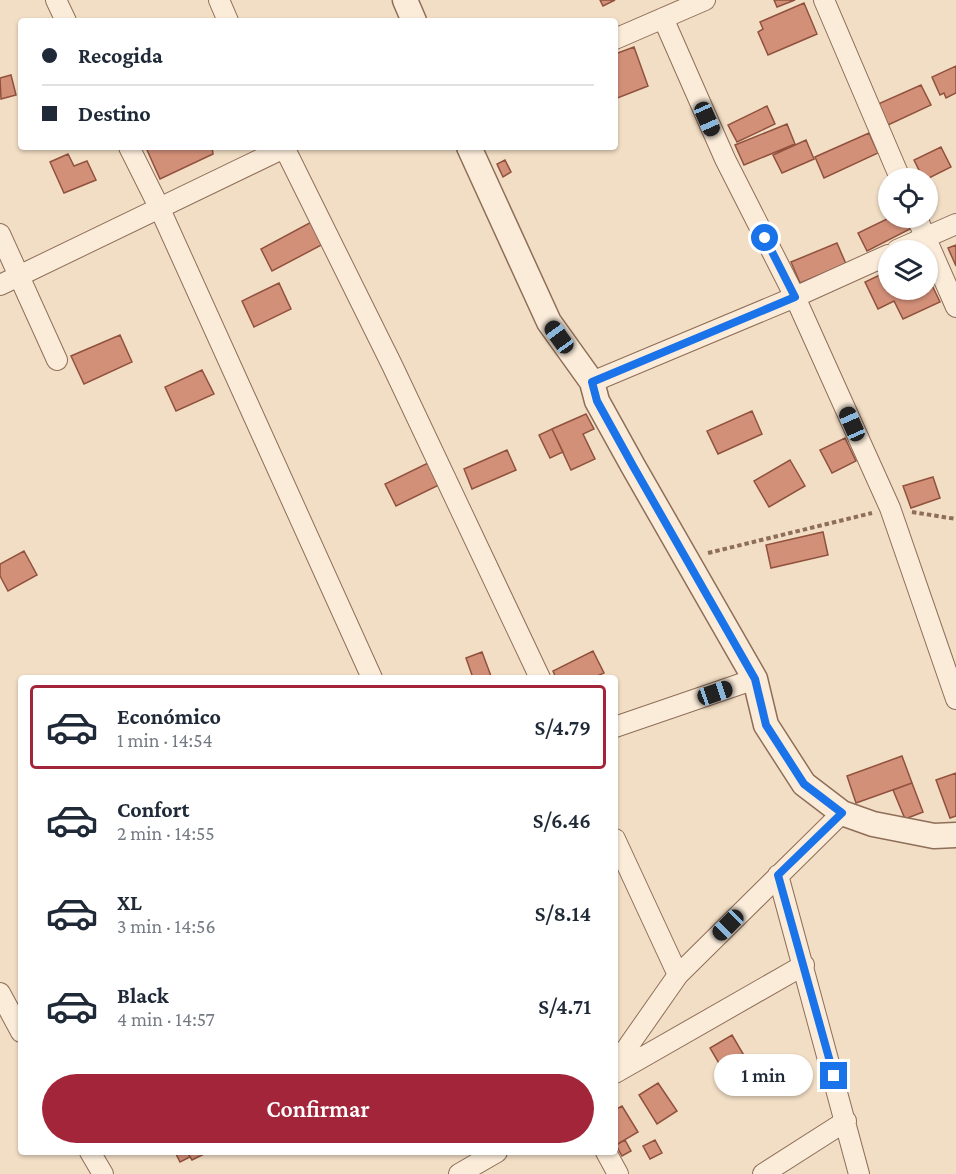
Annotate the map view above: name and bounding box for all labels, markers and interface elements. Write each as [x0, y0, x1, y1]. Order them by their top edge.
text: Recogida [78, 43, 163, 68]
car [691, 99, 723, 139]
text: Destino [78, 101, 151, 126]
map controls [878, 168, 938, 300]
button: locate [878, 168, 938, 228]
route start [751, 224, 778, 251]
button: layers [878, 240, 938, 300]
car [541, 317, 577, 357]
car [836, 404, 868, 444]
car [695, 679, 735, 707]
icon: car [45, 700, 99, 754]
text: Económico [117, 704, 221, 729]
text: S/4.79 [534, 715, 591, 740]
text: 1 min · 14:54 [117, 729, 213, 751]
icon: car [45, 793, 99, 847]
text: Confort [117, 797, 190, 822]
text: S/6.46 [533, 808, 591, 833]
text: 2 min · 14:55 [117, 822, 215, 844]
icon: car [45, 886, 99, 940]
text: XL [117, 890, 142, 915]
text: S/8.14 [535, 901, 591, 926]
car [709, 906, 747, 944]
text: 3 min · 14:56 [117, 915, 216, 937]
icon: car [45, 979, 99, 1033]
text: Black [117, 983, 169, 1008]
text: S/4.71 [538, 994, 591, 1019]
text: 4 min · 14:57 [117, 1008, 215, 1030]
callout: 1 min [714, 1055, 813, 1097]
route end [820, 1062, 847, 1089]
text: 1 min [741, 1064, 786, 1086]
button: Confirmar [42, 1074, 594, 1143]

